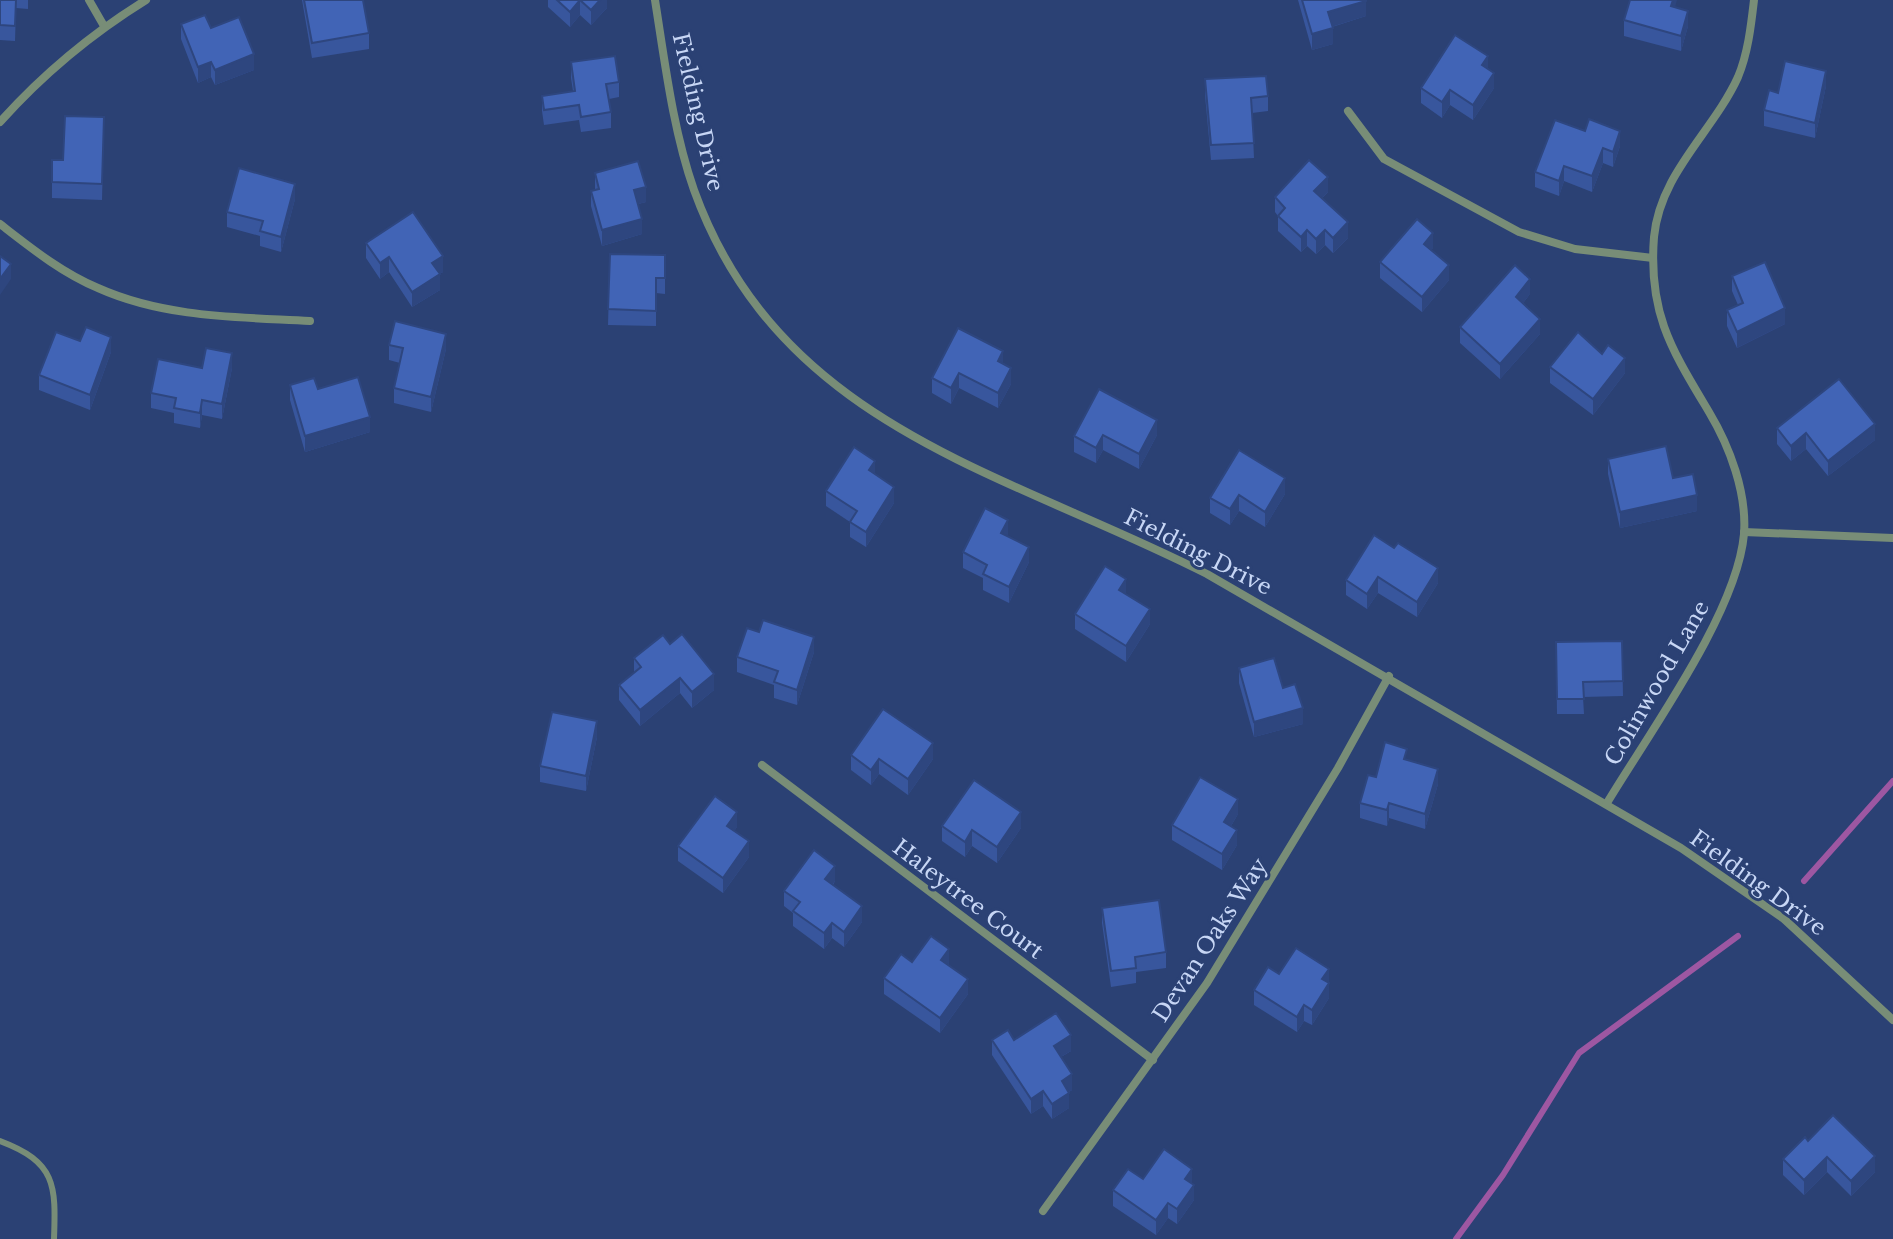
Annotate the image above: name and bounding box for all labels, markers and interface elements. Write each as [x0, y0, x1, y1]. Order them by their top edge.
street label: Fielding Drive [667, 30, 729, 194]
street label: Fielding Drive [1120, 503, 1276, 601]
street label: Colinwood Lane [1599, 596, 1715, 770]
street label: Fielding Drive [1685, 825, 1831, 941]
street label: Haleytree Court [887, 834, 1049, 965]
street label: Devan Oaks Way [1147, 853, 1273, 1027]

